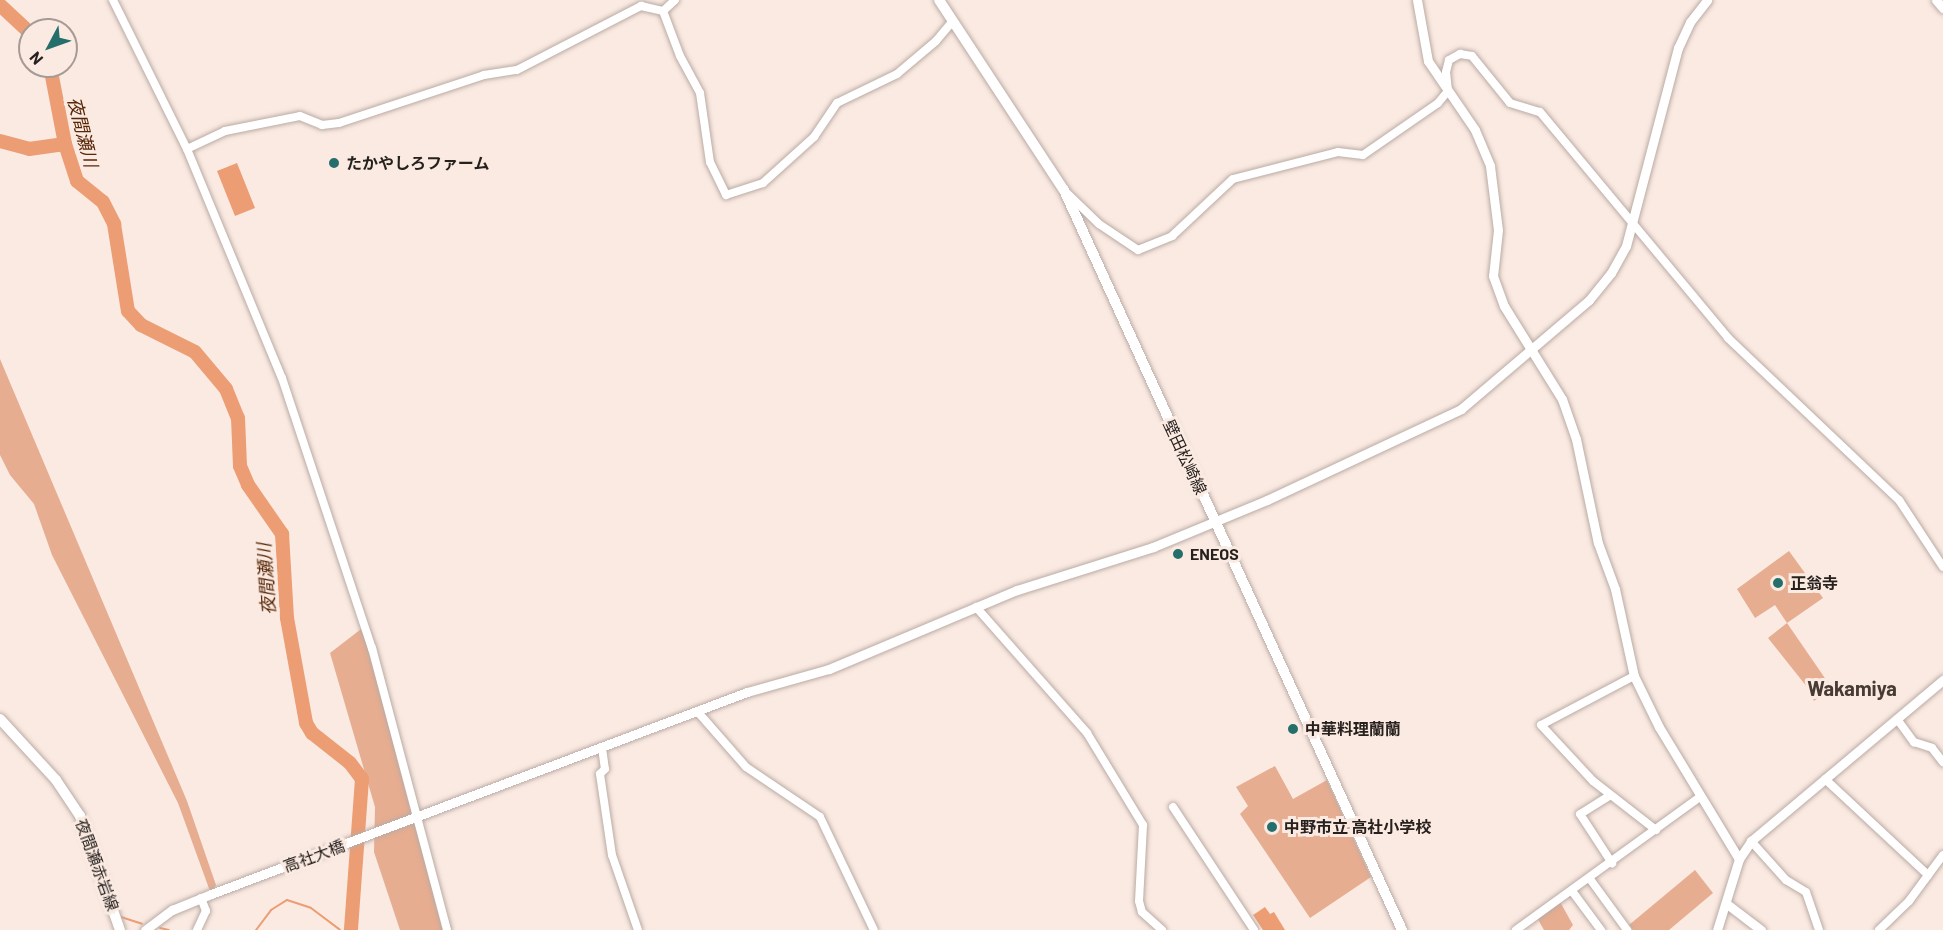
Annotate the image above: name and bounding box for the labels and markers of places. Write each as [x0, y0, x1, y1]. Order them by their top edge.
place label: たかやしろファーム [346, 153, 490, 173]
marker: たかやしろファーム [327, 156, 341, 170]
place label: ENEOS [1190, 544, 1239, 564]
marker: ENEOS [1171, 547, 1185, 561]
place label: 正翁寺 [1790, 573, 1838, 593]
marker: 正翁寺 [1771, 576, 1785, 590]
place label: 中華料理蘭蘭 [1305, 719, 1401, 739]
marker: 中華料理蘭蘭 [1286, 722, 1300, 736]
place label: 中野市立 高社小学校 [1284, 817, 1431, 837]
marker: 中野市立 高社小学校 [1265, 820, 1279, 834]

